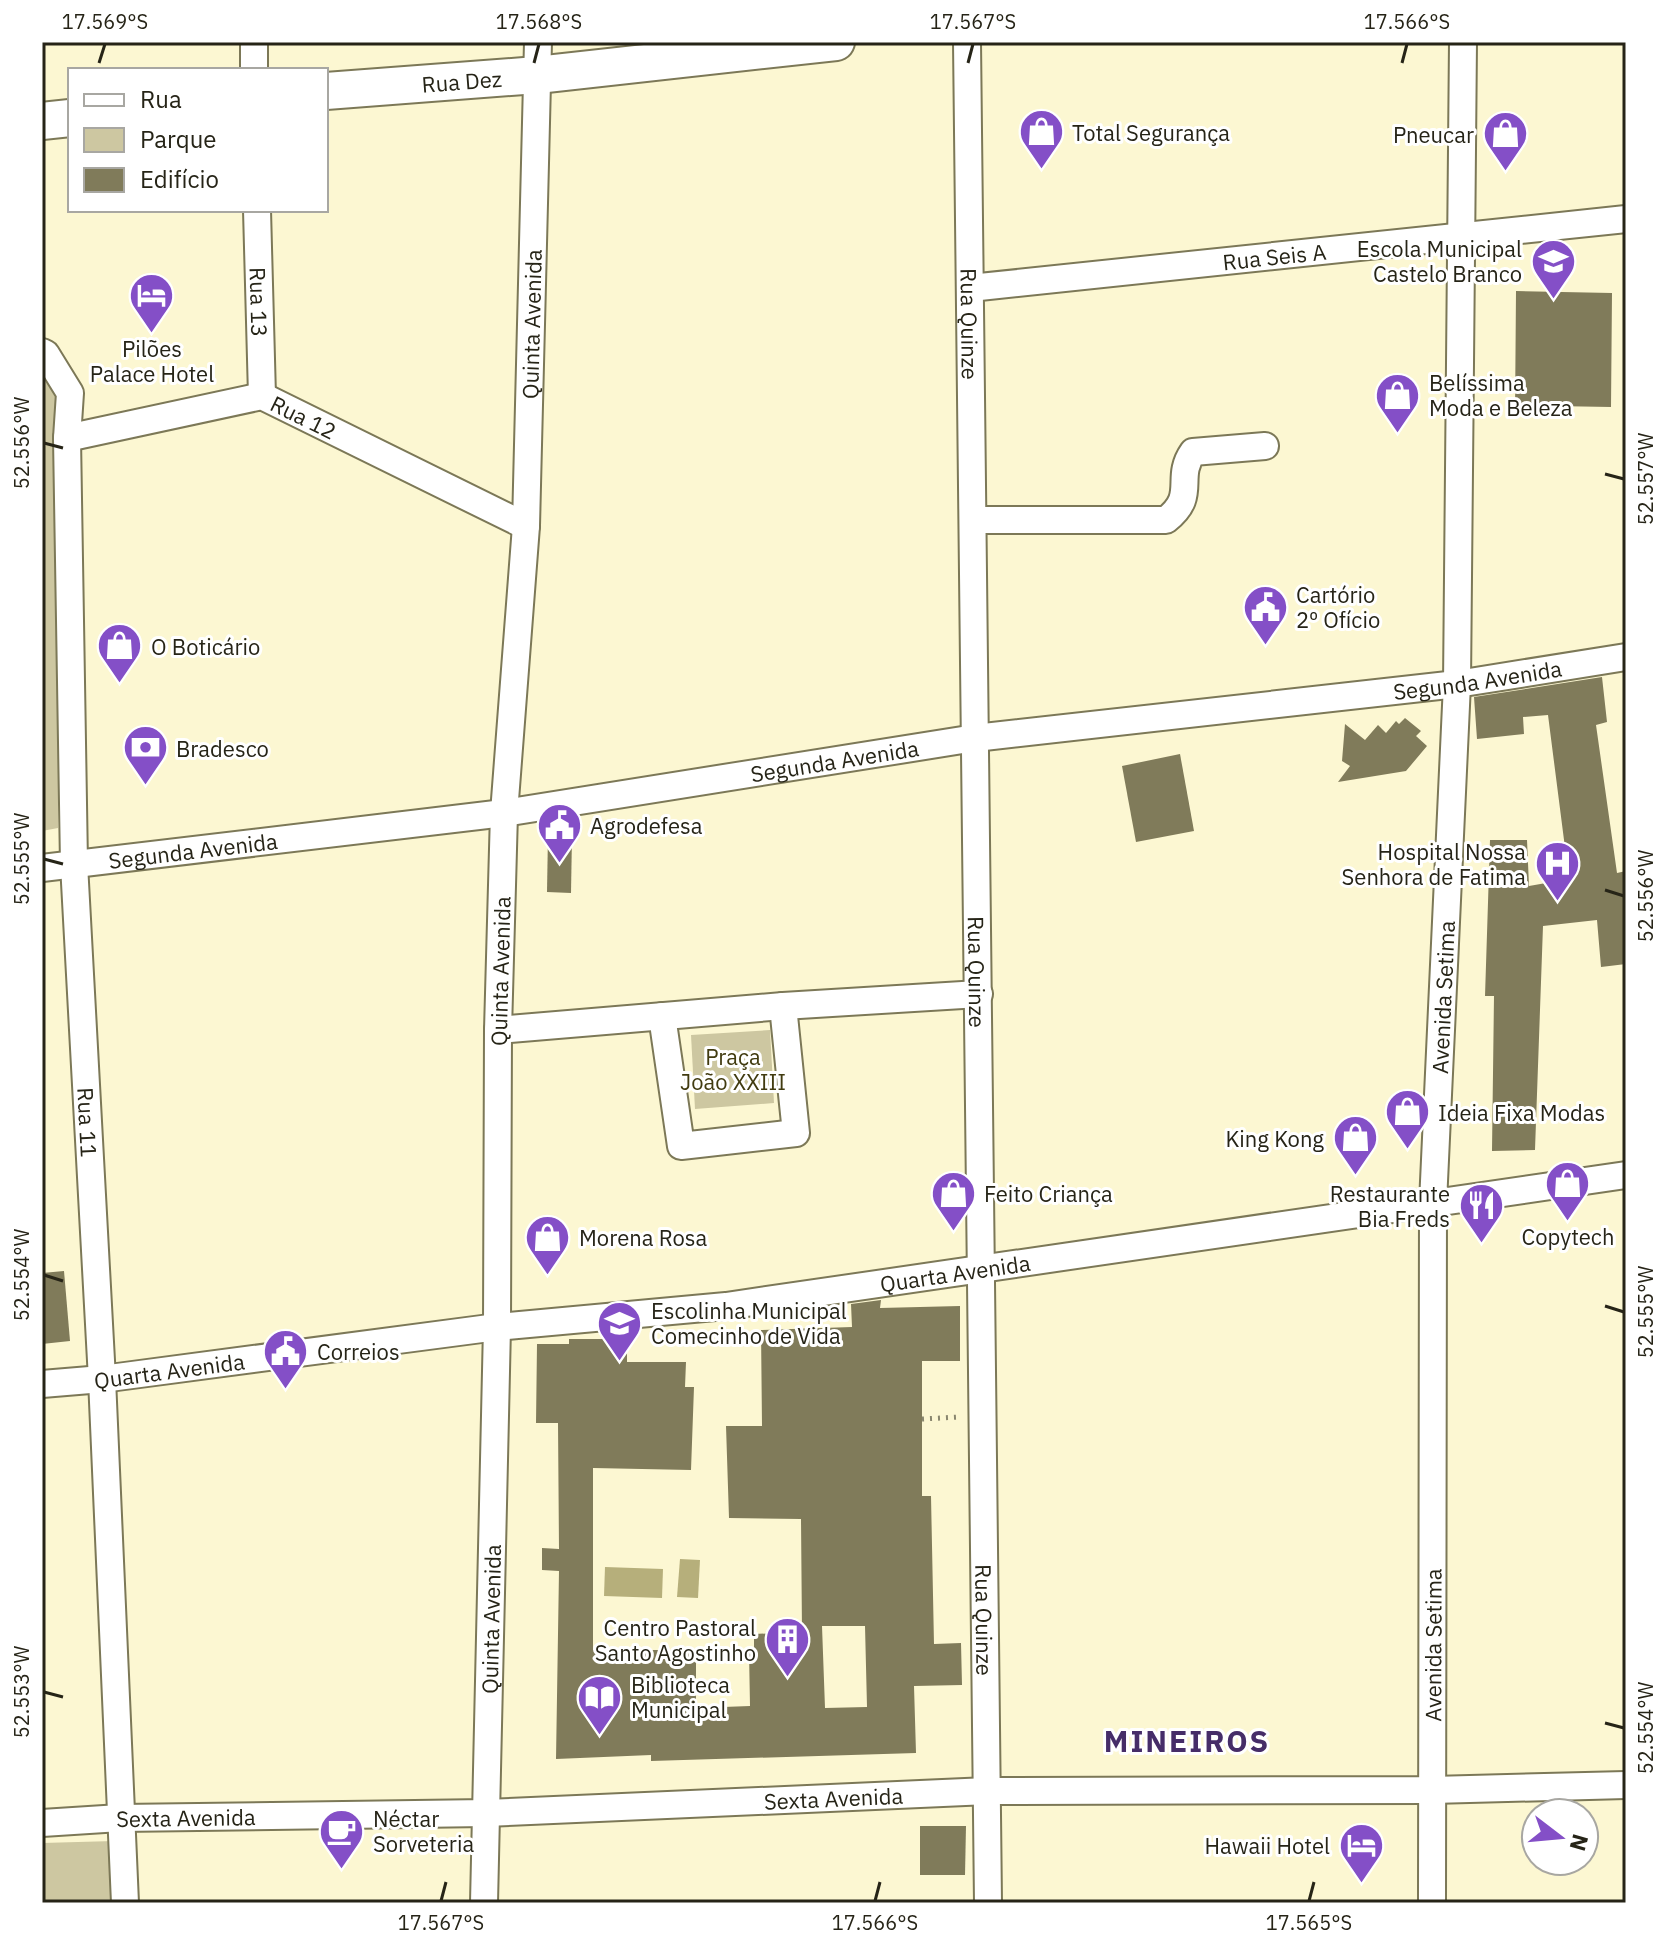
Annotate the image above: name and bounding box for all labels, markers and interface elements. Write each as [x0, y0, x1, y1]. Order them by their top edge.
text: 17.569°S [62, 8, 148, 35]
text: 17.568°S [496, 8, 582, 35]
text: 17.567°S [930, 8, 1016, 35]
text: 17.566°S [1364, 8, 1450, 35]
street label: Rua Dez [420, 63, 503, 98]
legend [68, 68, 328, 212]
text: Rua [140, 83, 182, 115]
shop icon: Total Segurança [1017, 108, 1065, 171]
shop icon: Pneucar [1481, 110, 1529, 173]
place label: Total Segurança [1072, 118, 1230, 147]
place label: Pneucar [1393, 120, 1474, 149]
text: Parque [140, 123, 217, 155]
text: Edifício [140, 163, 219, 195]
place label: Escola Municipal Castelo Branco [1357, 234, 1522, 288]
street label: Rua Seis A [1221, 236, 1328, 276]
school or university icon: Escola Municipal Castelo Branco [1529, 237, 1577, 300]
street label: Quinta Avenida [515, 249, 547, 399]
street label: Rua 13 [244, 267, 275, 337]
street label: Rua Quinze [955, 268, 985, 380]
hotel icon: Pilões Palace Hotel [128, 271, 176, 334]
place label: Pilões Palace Hotel [90, 334, 214, 388]
place label: Belíssima Moda e Beleza [1429, 368, 1573, 422]
shop icon: Belíssima Moda e Beleza [1374, 371, 1422, 434]
street label: Rua 12 [266, 388, 342, 445]
text: 52.556°W [8, 397, 35, 489]
text: 52.557°W [1632, 433, 1659, 525]
place label: Cartório 2º Ofício [1296, 580, 1380, 634]
public building icon: Cartório 2º Ofício [1241, 583, 1289, 646]
shop icon: O Boticário [96, 622, 144, 685]
place label: O Boticário [151, 632, 260, 661]
street label: Segunda Avenida [1392, 653, 1564, 706]
bank icon: Bradesco [121, 724, 169, 787]
street label: Segunda Avenida [748, 733, 921, 788]
place label: Bradesco [176, 734, 269, 763]
public building icon: Agrodefesa [535, 801, 583, 864]
place label: Agrodefesa [590, 811, 703, 840]
text: 52.555°W [8, 813, 35, 905]
street label: Segunda Avenida [107, 826, 279, 874]
place label: Hospital Nossa Senhora de Fatima [1342, 837, 1526, 891]
hospital icon: Hospital Nossa Senhora de Fatima [1533, 840, 1581, 903]
text: 52.556°W [1632, 850, 1659, 942]
street label: Quinta Avenida [483, 896, 516, 1046]
street label: Rua Quinze [962, 916, 993, 1028]
street label: Avenida Setima [1424, 920, 1461, 1074]
park label: Praça João XXIII [680, 1042, 786, 1096]
street label: Rua 11 [72, 1086, 104, 1158]
shop icon: Ideia Fixa Modas [1383, 1088, 1431, 1151]
place label: Ideia Fixa Modas [1438, 1098, 1605, 1127]
shop icon: King Kong [1331, 1114, 1379, 1177]
place label: King Kong [1225, 1124, 1324, 1153]
shop icon: Copytech [1544, 1159, 1592, 1222]
shop icon: Feito Criança [929, 1169, 977, 1232]
place label: Feito Criança [984, 1179, 1113, 1208]
place label: Restaurante Bia Freds [1330, 1179, 1450, 1233]
restaurant icon: Restaurante Bia Freds [1457, 1182, 1505, 1245]
shop icon: Morena Rosa [524, 1213, 572, 1276]
place label: Copytech [1522, 1222, 1614, 1251]
place label: Morena Rosa [579, 1223, 707, 1252]
text: 52.554°W [8, 1229, 35, 1321]
street label: Quarta Avenida [878, 1247, 1032, 1298]
text: 52.555°W [1632, 1266, 1659, 1358]
place label: Escolinha Municipal Comecinho de Vida [651, 1296, 847, 1350]
school or university icon: Escolinha Municipal Comecinho de Vida [596, 1299, 644, 1362]
public building icon: Correios [262, 1327, 310, 1390]
place label: Correios [317, 1337, 400, 1366]
street label: Quarta Avenida [93, 1346, 247, 1394]
street label: Quinta Avenida [474, 1544, 507, 1694]
street label: Rua Quinze [970, 1564, 1000, 1676]
street label: Avenida Setima [1418, 1568, 1447, 1722]
place label: Centro Pastoral Santo Agostinho [595, 1613, 756, 1667]
building icon: Centro Pastoral Santo Agostinho [763, 1616, 811, 1679]
text: 52.553°W [8, 1646, 35, 1738]
place label: Biblioteca Municipal [631, 1670, 730, 1724]
library icon: Biblioteca Municipal [576, 1673, 624, 1736]
text: 52.554°W [1632, 1682, 1659, 1774]
district label: MINEIROS [1104, 1721, 1270, 1760]
street label: Sexta Avenida [763, 1780, 904, 1815]
north arrow [1520, 1797, 1600, 1877]
street label: Sexta Avenida [116, 1802, 256, 1833]
place label: Néctar Sorveteria [373, 1804, 474, 1858]
cafe icon: Néctar Sorveteria [318, 1807, 366, 1870]
hotel icon: Hawaii Hotel [1337, 1821, 1385, 1884]
place label: Hawaii Hotel [1205, 1831, 1330, 1860]
text: N [1564, 1831, 1596, 1854]
text: 17.567°S [398, 1909, 484, 1936]
text: 17.566°S [832, 1909, 918, 1936]
text: 17.565°S [1266, 1909, 1352, 1936]

